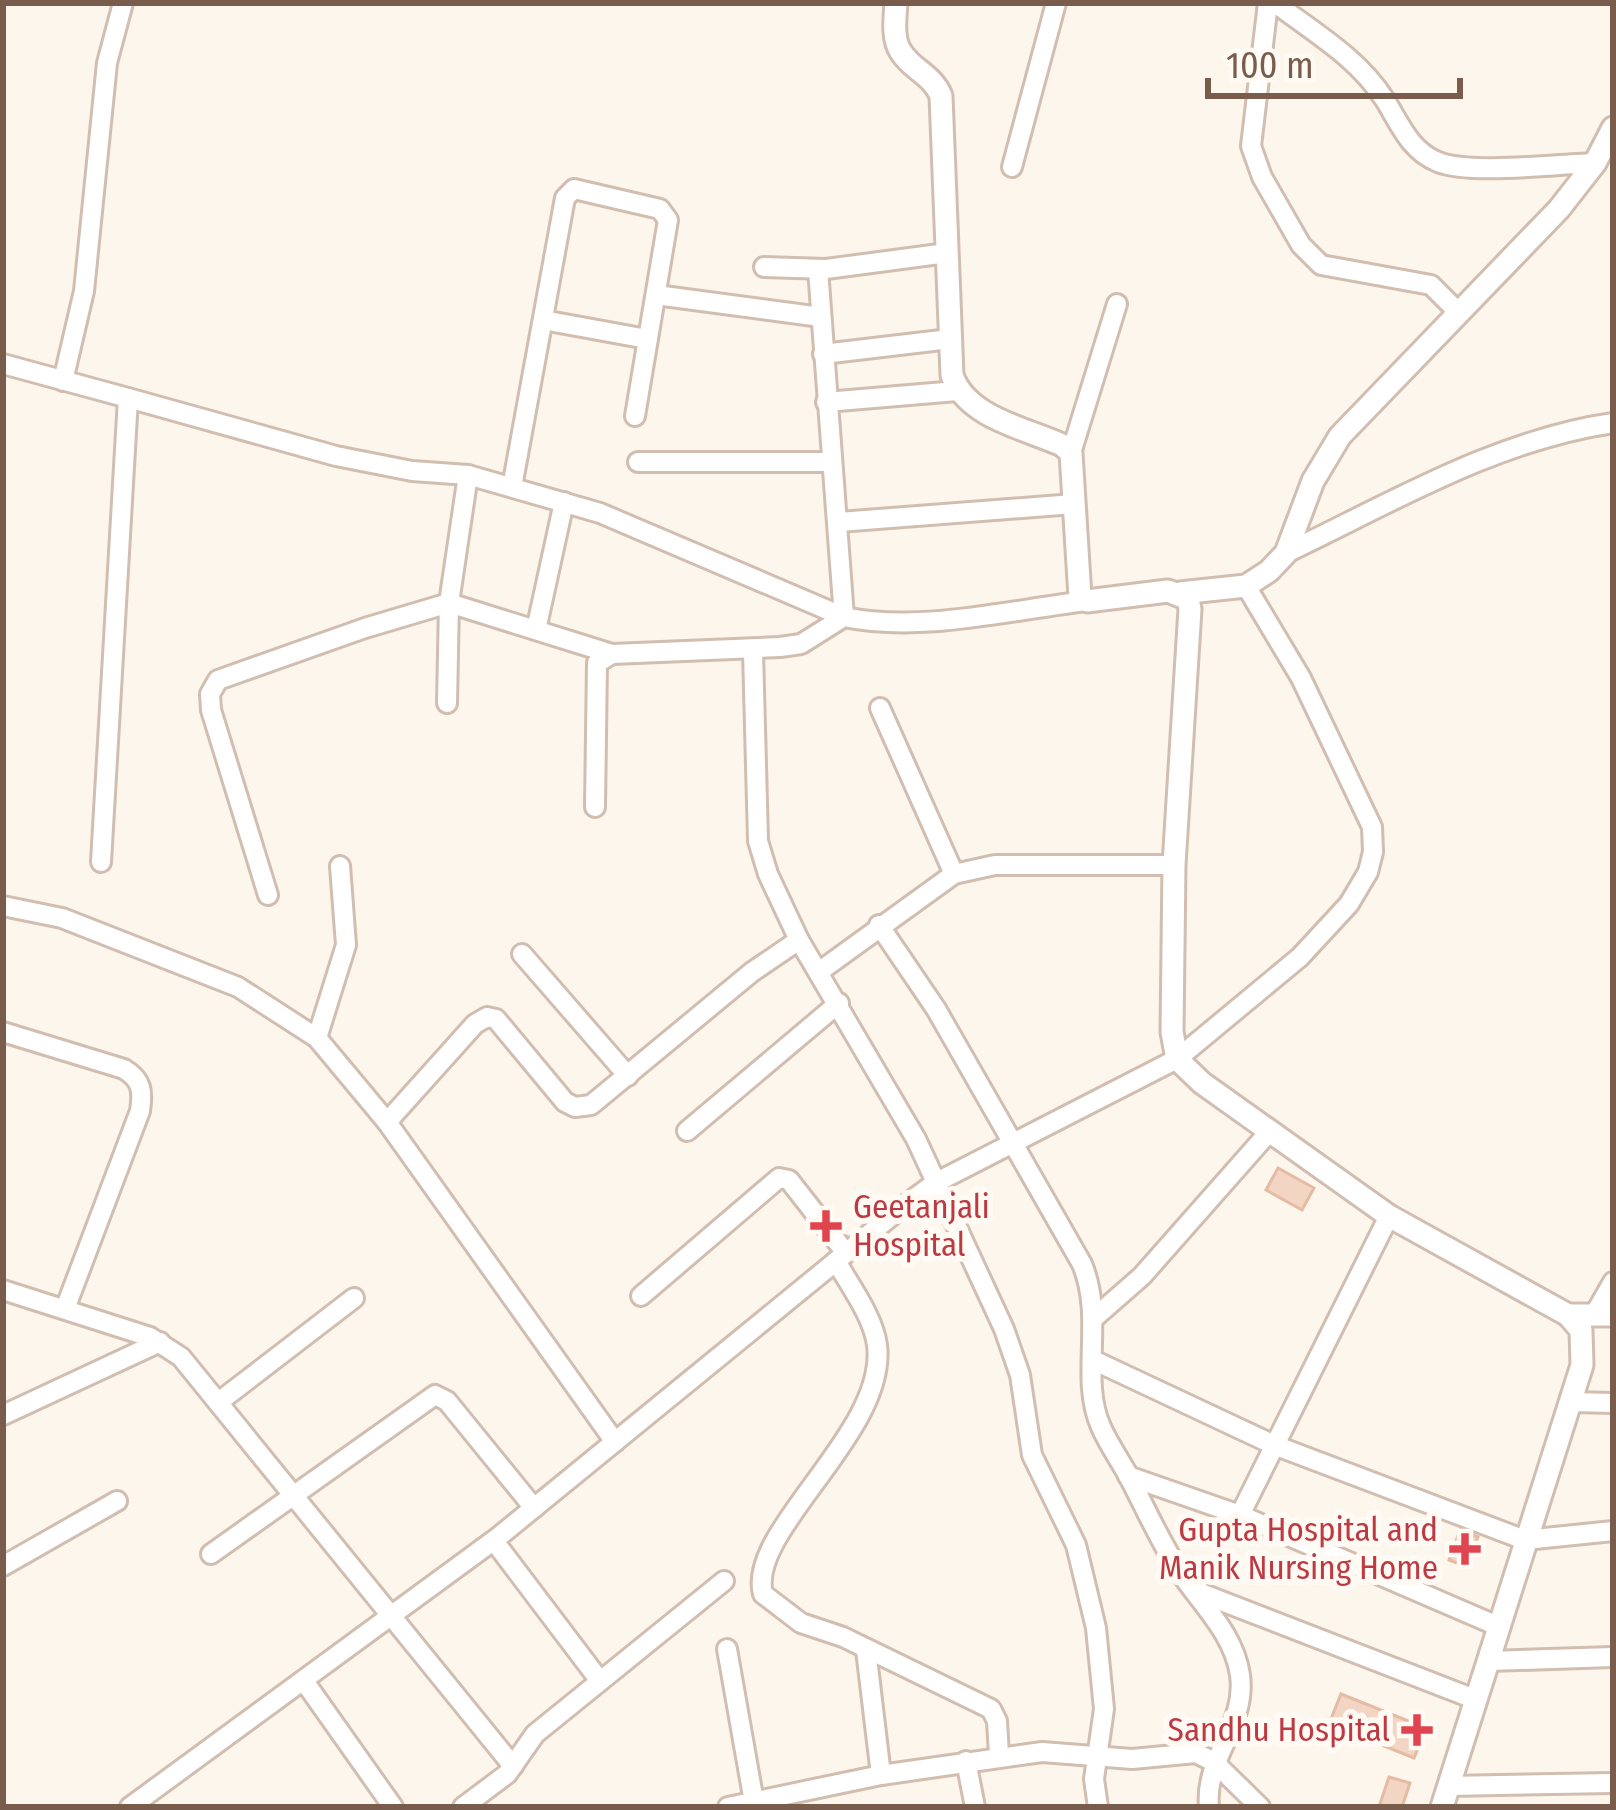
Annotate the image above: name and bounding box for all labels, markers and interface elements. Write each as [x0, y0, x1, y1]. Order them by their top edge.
scale bar [1208, 24, 1460, 98]
text: 100 m [1226, 44, 1314, 88]
place label: Geetanjali Hospital [853, 1187, 990, 1265]
marker: Geetanjali Hospital [810, 1210, 842, 1242]
place label: Gupta Hospital and Manik Nursing Home [1159, 1510, 1438, 1588]
marker: Gupta Hospital and Manik Nursing Home [1449, 1533, 1481, 1565]
place label: Sandhu Hospital [1168, 1710, 1390, 1750]
marker: Sandhu Hospital [1401, 1714, 1433, 1746]

